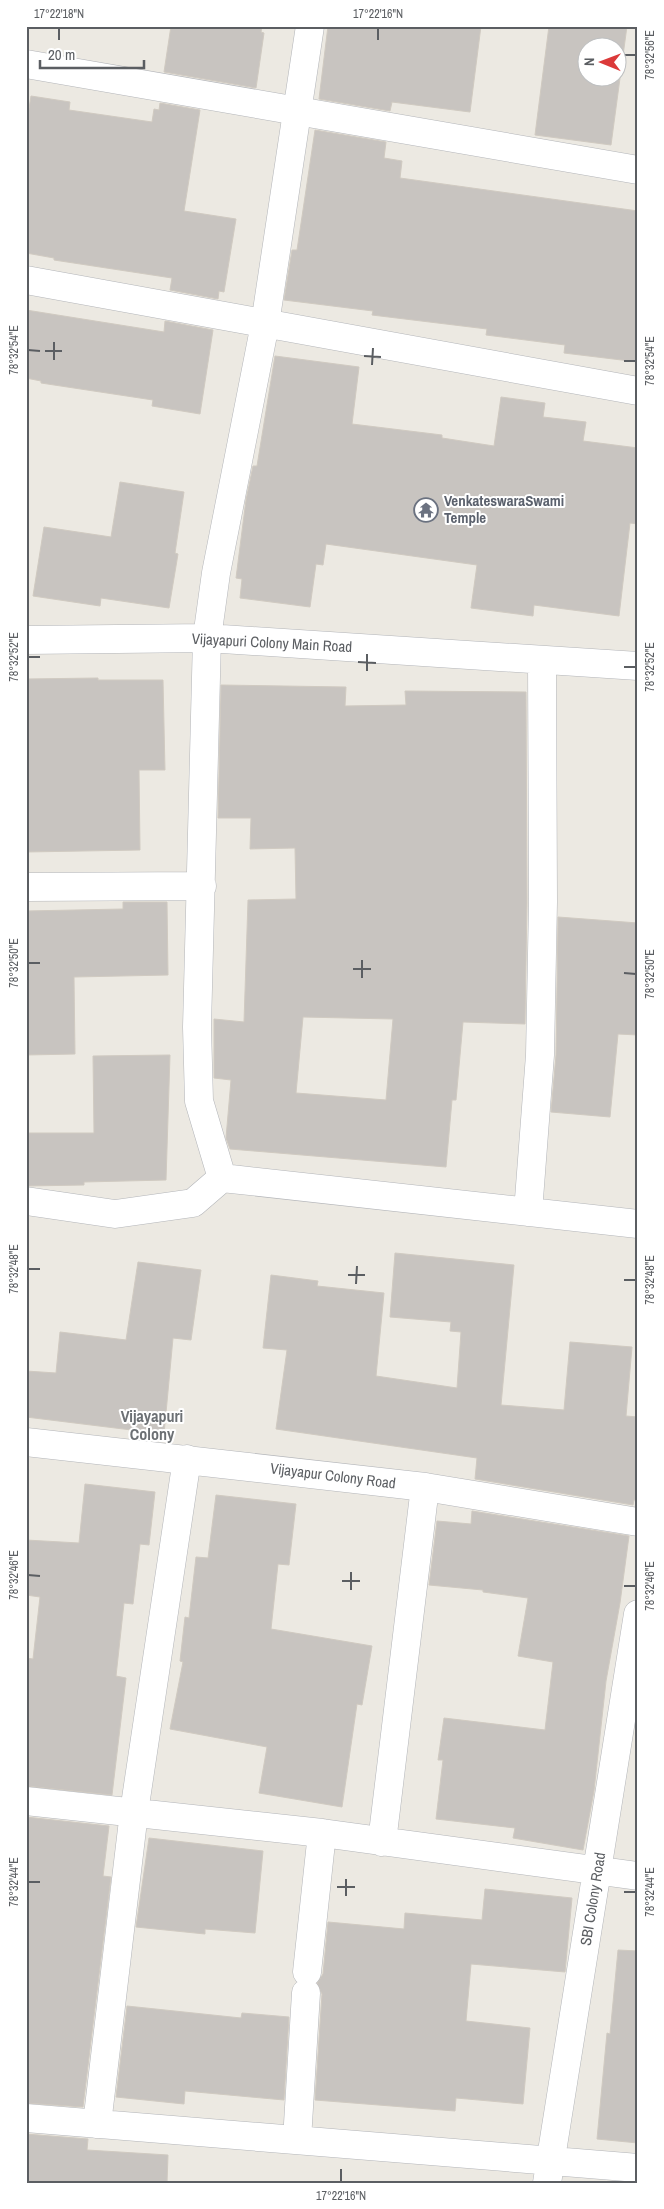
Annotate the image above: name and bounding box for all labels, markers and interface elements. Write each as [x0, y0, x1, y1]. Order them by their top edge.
text: 17°22'18"N [34, 6, 84, 22]
text: 17°22'16"N [353, 6, 403, 22]
text: 78°32'56"E [642, 30, 658, 80]
scale bar [40, 38, 144, 70]
north arrow [576, 38, 626, 88]
text: 20 m [48, 44, 75, 65]
text: N [580, 57, 598, 66]
text: 78°32'54"E [6, 325, 22, 375]
text: 78°32'54"E [642, 336, 658, 386]
place label: VenkateswaraSwami Temple [444, 490, 564, 528]
temple icon: VenkateswaraSwami Temple [413, 497, 439, 523]
street label: Vijayapuri Colony Main Road [191, 628, 353, 657]
text: 78°32'52"E [6, 632, 22, 682]
text: 78°32'52"E [642, 642, 658, 692]
text: 78°32'50"E [6, 938, 22, 988]
text: 78°32'50"E [642, 949, 658, 999]
text: 78°32'48"E [6, 1244, 22, 1294]
text: 78°32'48"E [642, 1255, 658, 1305]
district label: Vijayapuri Colony [121, 1405, 183, 1445]
street label: Vijayapur Colony Road [269, 1457, 397, 1494]
text: 78°32'46"E [6, 1550, 22, 1600]
text: 78°32'46"E [642, 1561, 658, 1611]
street label: SBI Colony Road [575, 1851, 610, 1947]
text: 78°32'44"E [6, 1857, 22, 1907]
text: 78°32'44"E [642, 1867, 658, 1917]
text: 17°22'16"N [316, 2188, 366, 2204]

